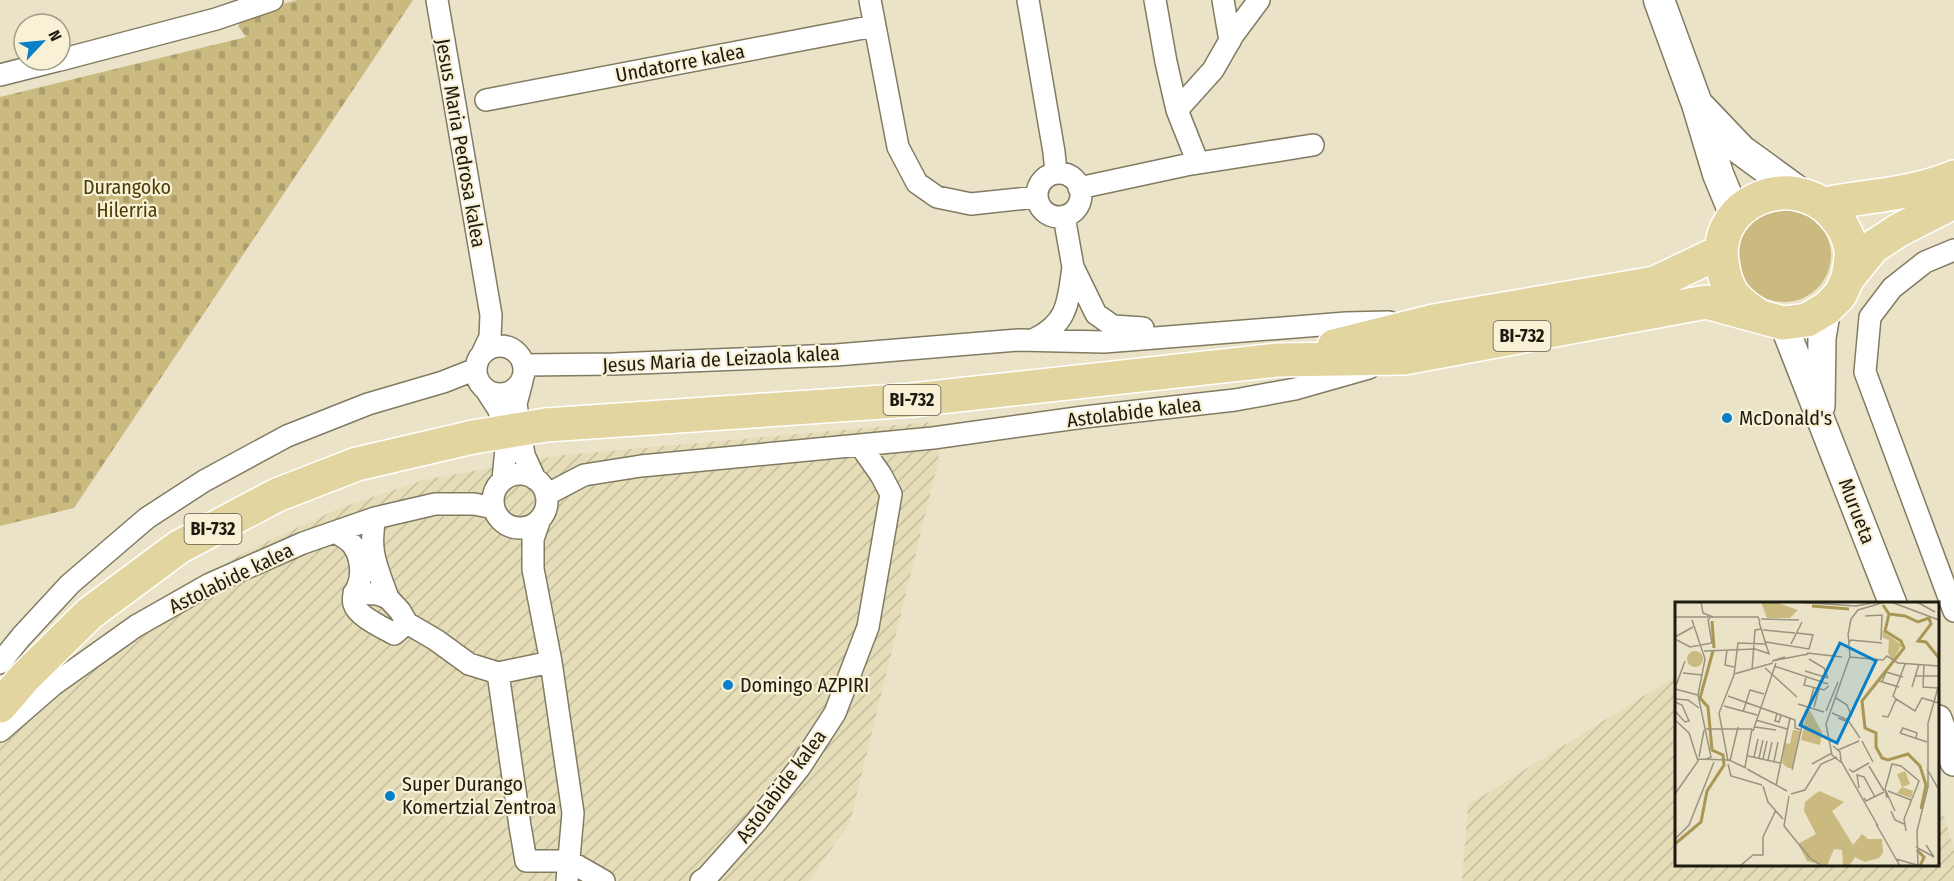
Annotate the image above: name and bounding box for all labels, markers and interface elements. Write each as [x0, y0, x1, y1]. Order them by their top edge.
north arrow [12, 12, 72, 72]
text: N [44, 27, 66, 44]
street label: Jesus Maria Pedrosa kalea [431, 37, 491, 249]
street label: Undatorre kalea [613, 39, 747, 87]
park label: Durangoko Hilerria [83, 175, 171, 222]
road number: BI-732 [1494, 321, 1550, 351]
street label: Jesus Maria de Leizaola kalea [602, 341, 840, 377]
road number: BI-732 [884, 385, 940, 415]
street label: Astolabide kalea [1065, 392, 1203, 432]
place label: McDonald's [1739, 406, 1832, 430]
marker: McDonald's [1720, 411, 1734, 425]
street label: Murueta [1834, 475, 1880, 547]
road number: BI-732 [184, 514, 242, 544]
street label: Astolabide kalea [165, 538, 297, 618]
inset map [1675, 602, 1939, 866]
place label: Domingo AZPIRI [740, 673, 869, 697]
marker: Domingo AZPIRI [721, 678, 735, 692]
street label: Astolabide kalea [731, 725, 831, 847]
place label: Super Durango Komertzial Zentroa [402, 772, 557, 819]
marker: Super Durango Komertzial Zentroa [383, 789, 397, 803]

